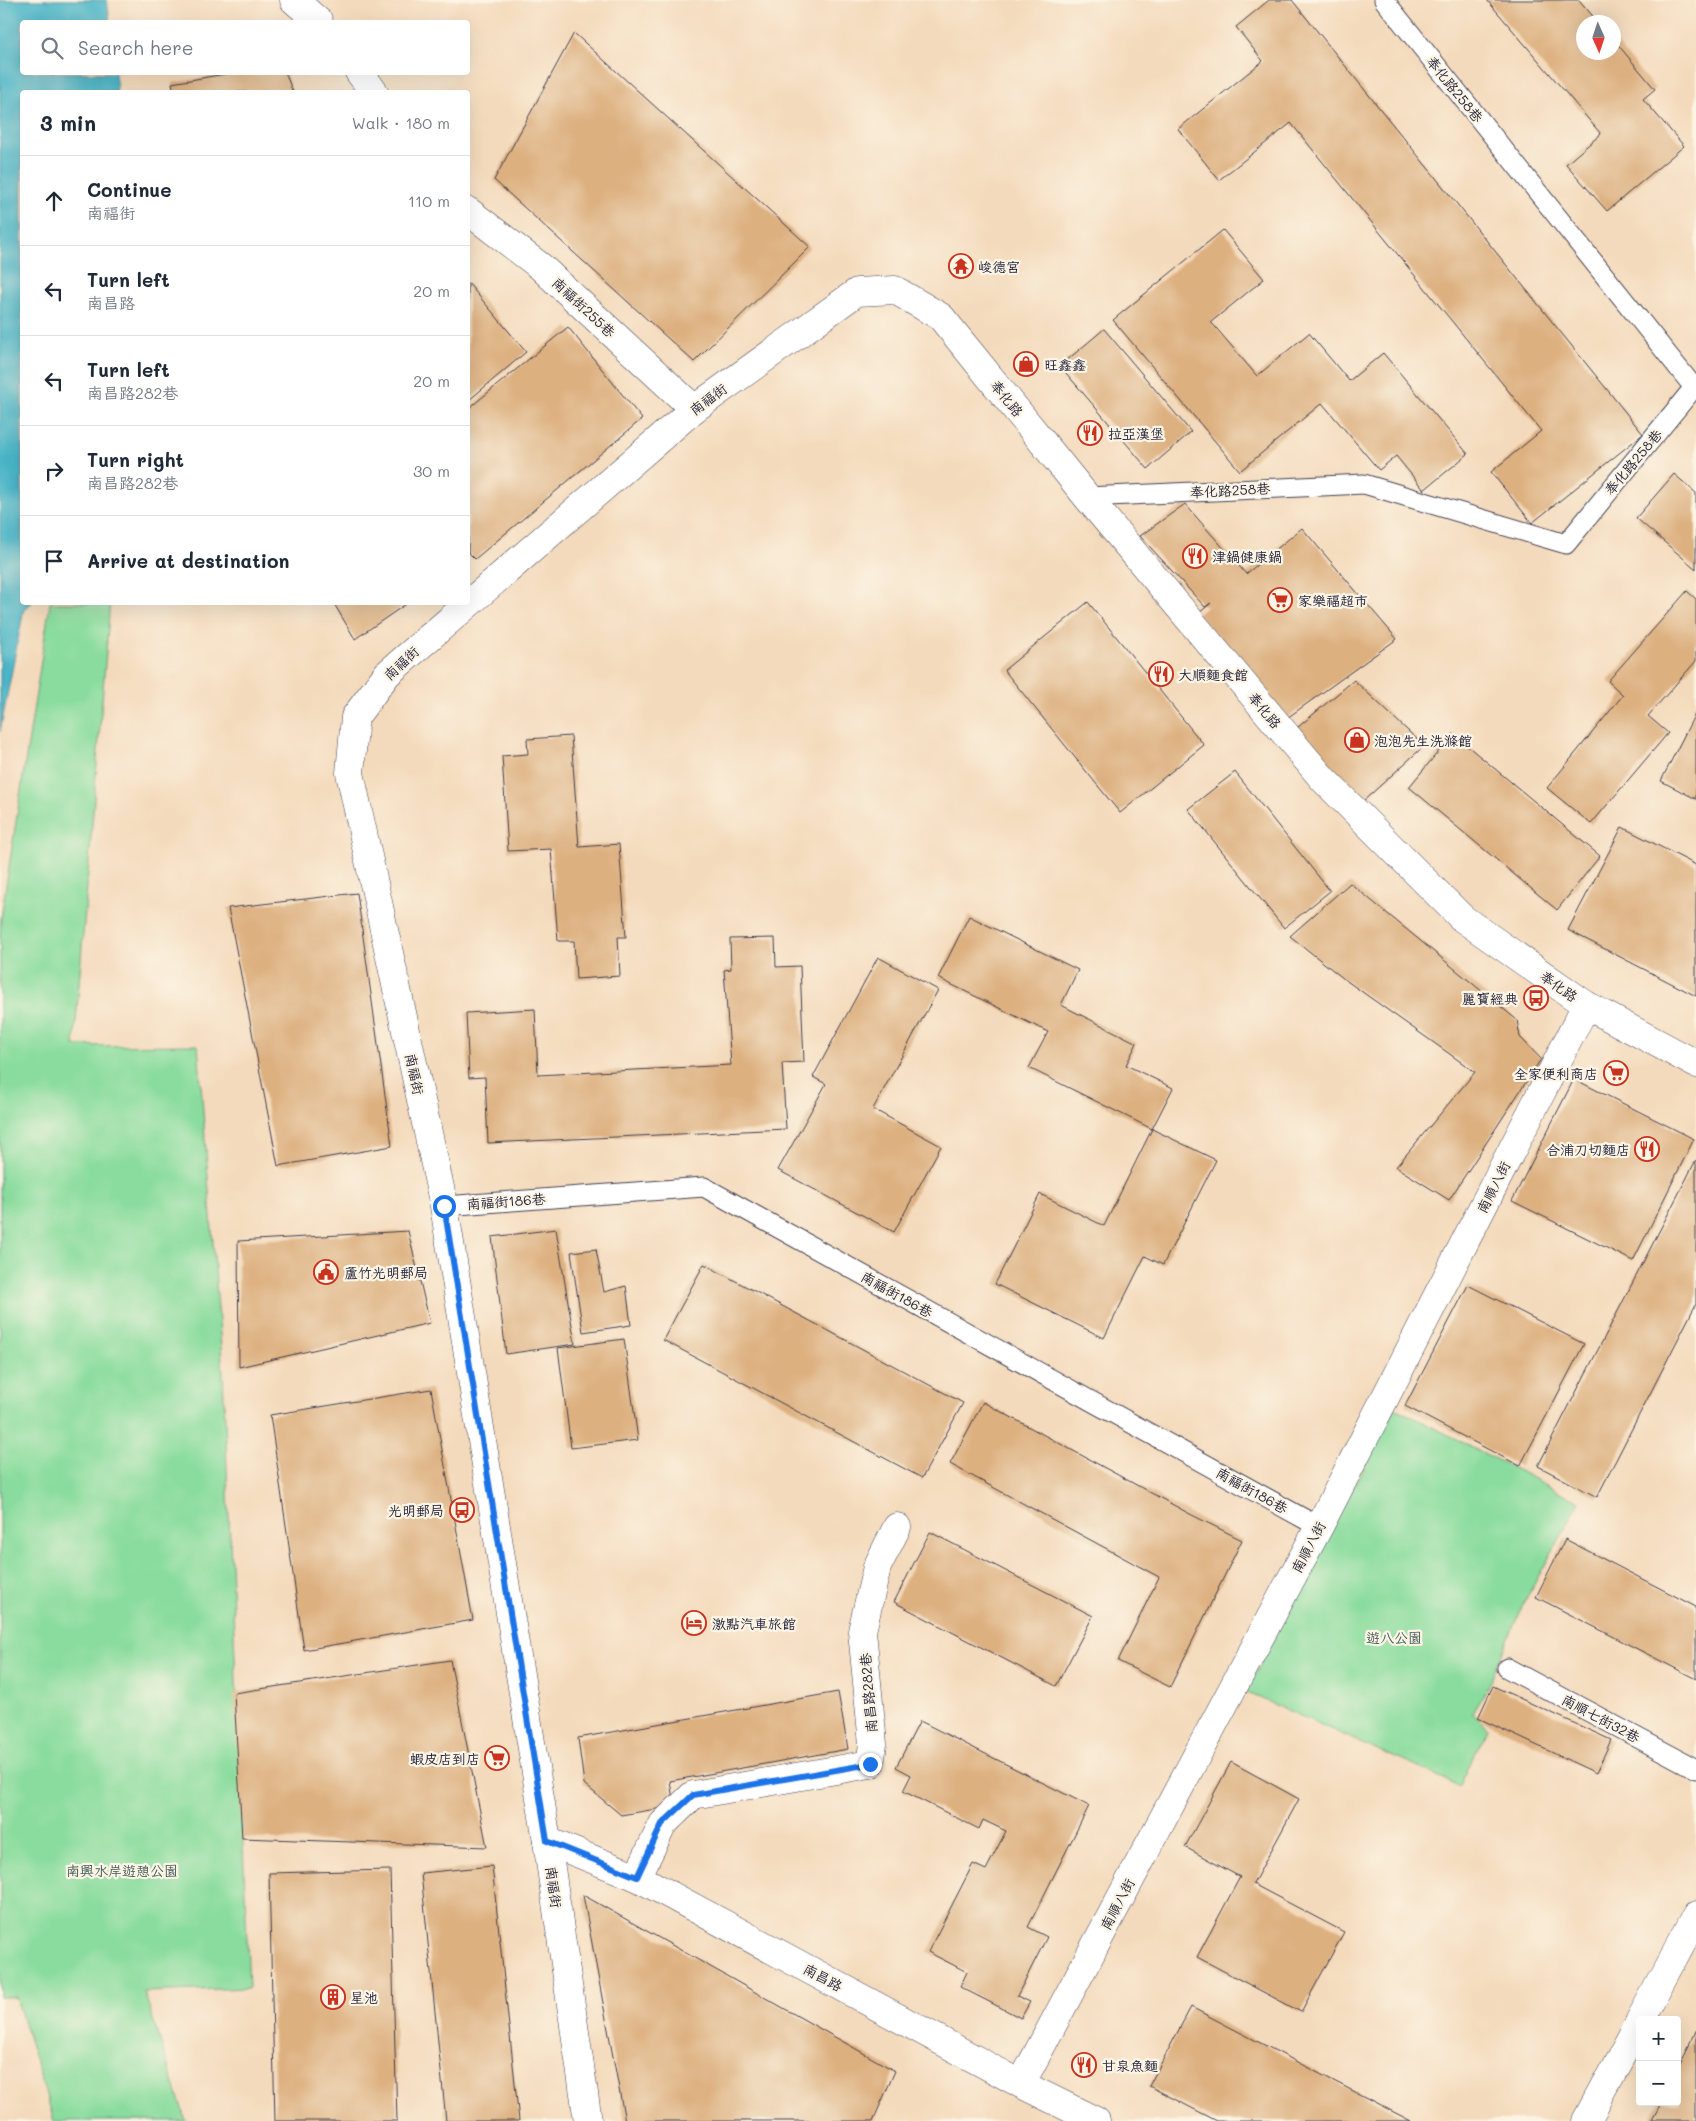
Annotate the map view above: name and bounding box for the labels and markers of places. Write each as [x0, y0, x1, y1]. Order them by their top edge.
temple icon: 峻德宮 [948, 253, 974, 279]
place label: 峻德宮 [978, 257, 1020, 276]
shop icon: 旺鑫鑫 [1013, 351, 1039, 377]
place label: 旺鑫鑫 [1044, 355, 1086, 374]
restaurant icon: 拉亞漢堡 [1077, 420, 1103, 446]
place label: 拉亞漢堡 [1108, 424, 1164, 443]
restaurant icon: 津鍋健康鍋 [1182, 543, 1208, 569]
place label: 津鍋健康鍋 [1212, 547, 1282, 566]
supermarket icon: 家樂福超市 [1267, 587, 1293, 613]
place label: 家樂福超市 [1298, 591, 1368, 610]
restaurant icon: 大順麵食館 [1148, 661, 1174, 687]
place label: 大順麵食館 [1178, 665, 1248, 684]
shop icon: 泡泡先生洗滌館 [1344, 727, 1370, 753]
place label: 泡泡先生洗滌館 [1374, 731, 1472, 750]
bus stop icon: 麗寶經典 [1523, 985, 1549, 1011]
place label: 麗寶經典 [1462, 989, 1518, 1008]
supermarket icon: 全家便利商店 [1603, 1060, 1629, 1086]
place label: 全家便利商店 [1514, 1064, 1598, 1083]
restaurant icon: 合浦刀切麵店 [1634, 1136, 1660, 1162]
place label: 合浦刀切麵店 [1546, 1140, 1630, 1159]
public building icon: 蘆竹光明郵局 [313, 1259, 339, 1285]
place label: 蘆竹光明郵局 [344, 1263, 428, 1282]
bus stop icon: 光明郵局 [449, 1497, 475, 1523]
place label: 光明郵局 [388, 1501, 444, 1520]
hotel icon: 激點汽車旅館 [681, 1610, 707, 1636]
place label: 激點汽車旅館 [712, 1614, 796, 1633]
supermarket icon: 蝦皮店到店 [484, 1745, 510, 1771]
place label: 蝦皮店到店 [410, 1749, 480, 1768]
building icon: 星池 [320, 1984, 346, 2010]
place label: 星池 [350, 1988, 378, 2007]
restaurant icon: 甘泉魚麵 [1071, 2052, 1097, 2078]
place label: 甘泉魚麵 [1102, 2056, 1158, 2075]

